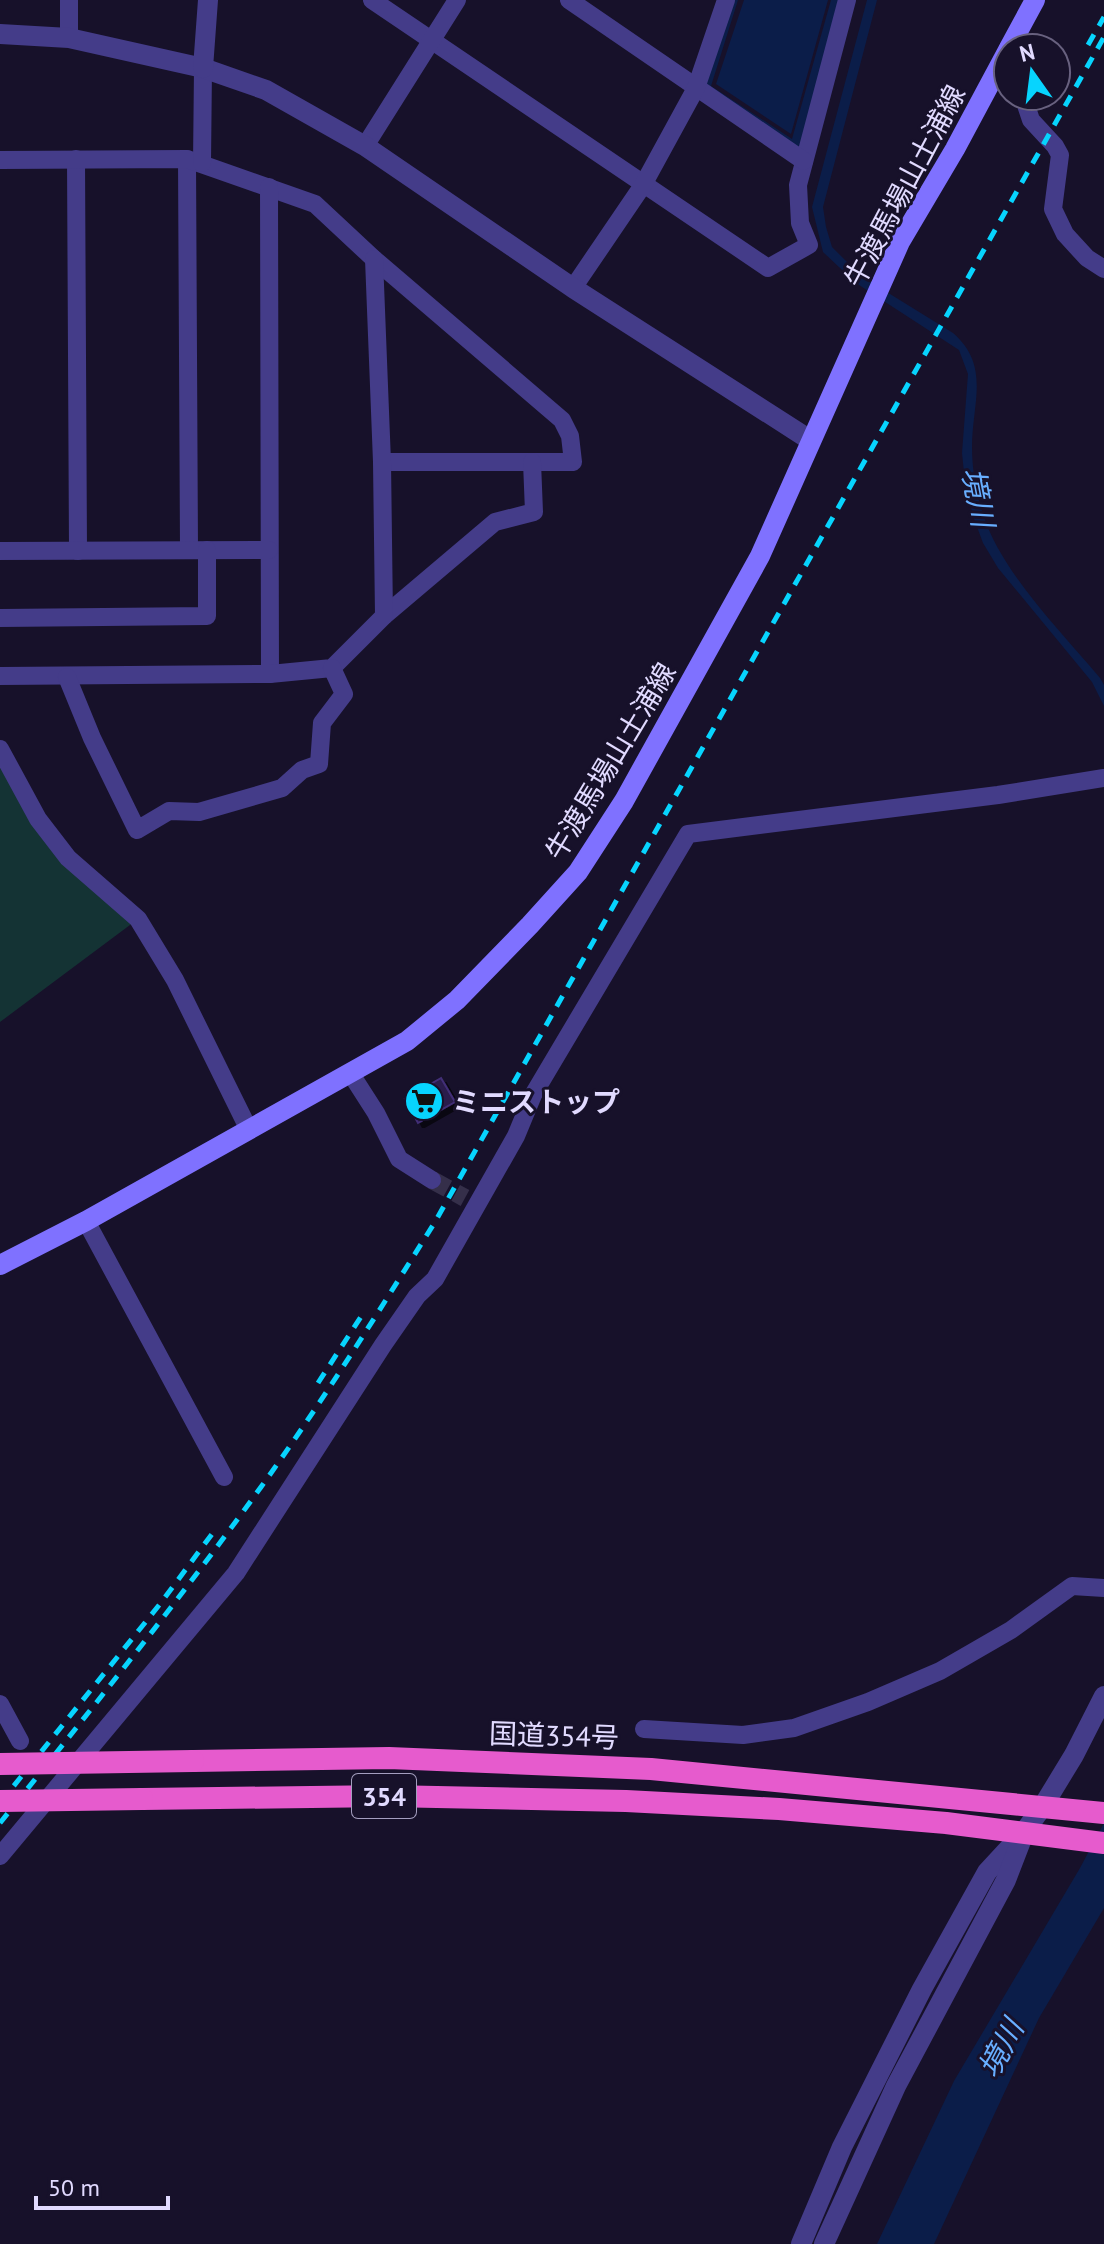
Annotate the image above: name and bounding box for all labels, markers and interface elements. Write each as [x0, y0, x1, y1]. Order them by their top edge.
north arrow [992, 32, 1072, 112]
text: N [1017, 37, 1038, 68]
street label: 牛渡馬場山土浦線 [835, 78, 973, 294]
water label: 境川 [954, 464, 1004, 533]
street label: 牛渡馬場山土浦線 [536, 655, 684, 867]
supermarket icon: ミニストップ [403, 1080, 445, 1122]
place label: ミニストップ [452, 1083, 620, 1120]
street label: 国道354号 [489, 1714, 619, 1756]
road number: 354 [352, 1774, 416, 1818]
water label: 境川 [969, 2010, 1033, 2084]
scale bar [36, 2160, 168, 2210]
text: 50 m [48, 2172, 100, 2203]

